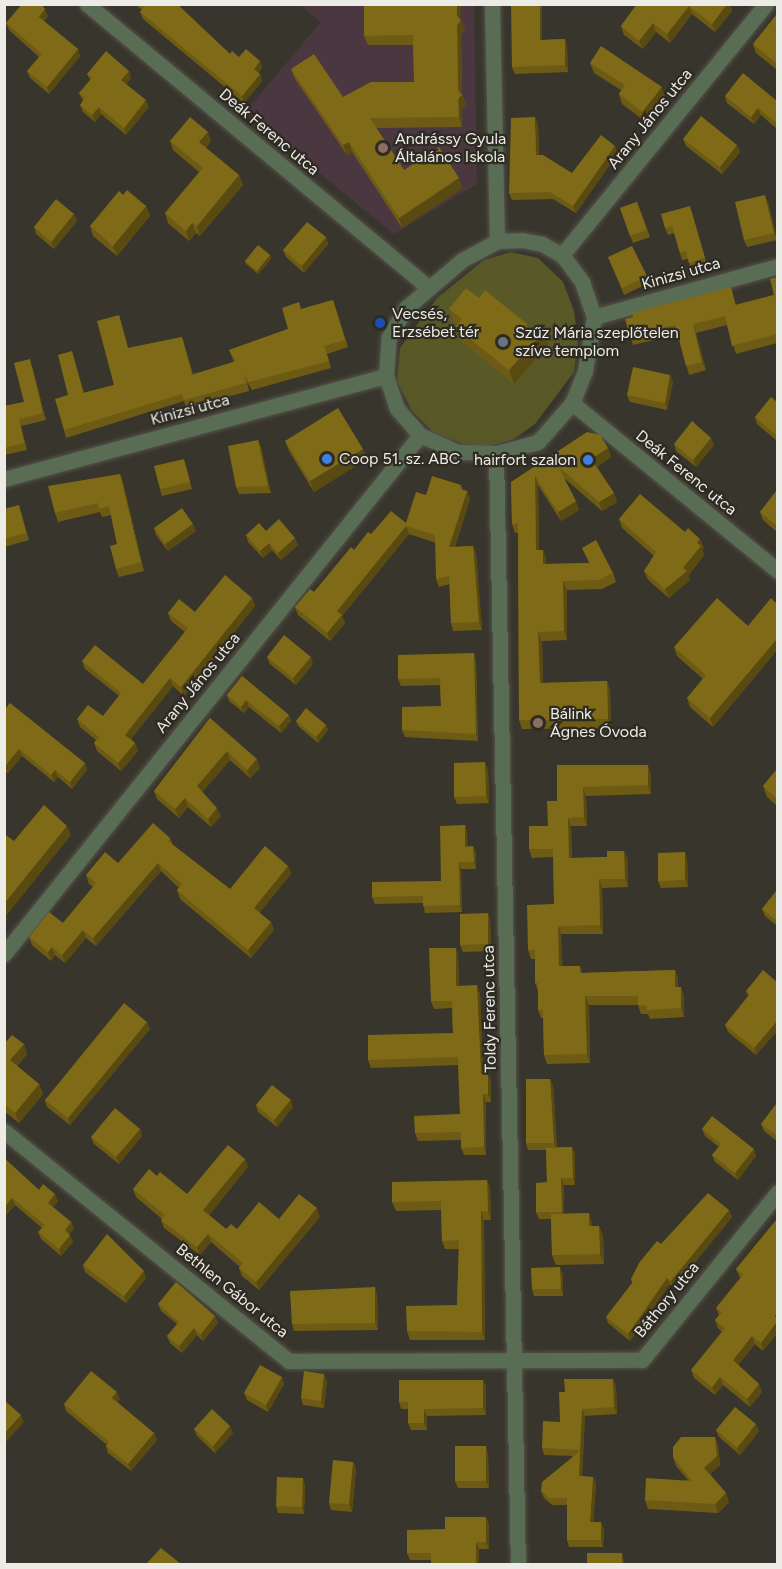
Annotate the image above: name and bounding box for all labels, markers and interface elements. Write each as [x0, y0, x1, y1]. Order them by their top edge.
street label: Arany János utca [604, 65, 696, 173]
street label: Deák Ferenc utca [215, 85, 323, 179]
place label: Andrássy Gyula Általános Iskola [395, 129, 506, 167]
marker: Andrássy Gyula Általános Iskola [376, 141, 390, 155]
street label: Kinizsi utca [639, 254, 723, 294]
place label: Vecsés, Erzsébet tér [392, 304, 479, 342]
marker: Vecsés, Erzsébet tér [373, 316, 387, 330]
place label: Szűz Mária szeplőtelen szíve templom [515, 323, 679, 361]
marker: Szűz Mária szeplőtelen szíve templom [496, 335, 510, 349]
street label: Kinizsi utca [148, 390, 232, 430]
street label: Deák Ferenc utca [632, 426, 740, 520]
place label: Coop 51. sz. ABC [339, 449, 460, 469]
place label: hairfort szalon [474, 450, 576, 470]
marker: Coop 51. sz. ABC [320, 452, 334, 466]
marker: hairfort szalon [581, 453, 595, 467]
street label: Arany János utca [152, 629, 244, 737]
place label: Bálink Ágnes Óvoda [550, 704, 647, 742]
marker: Bálink Ágnes Óvoda [531, 716, 545, 730]
street label: Toldy Ferenc utca [479, 945, 501, 1073]
street label: Bethlen Gábor utca [172, 1240, 292, 1342]
street label: Báthory utca [631, 1258, 703, 1342]

